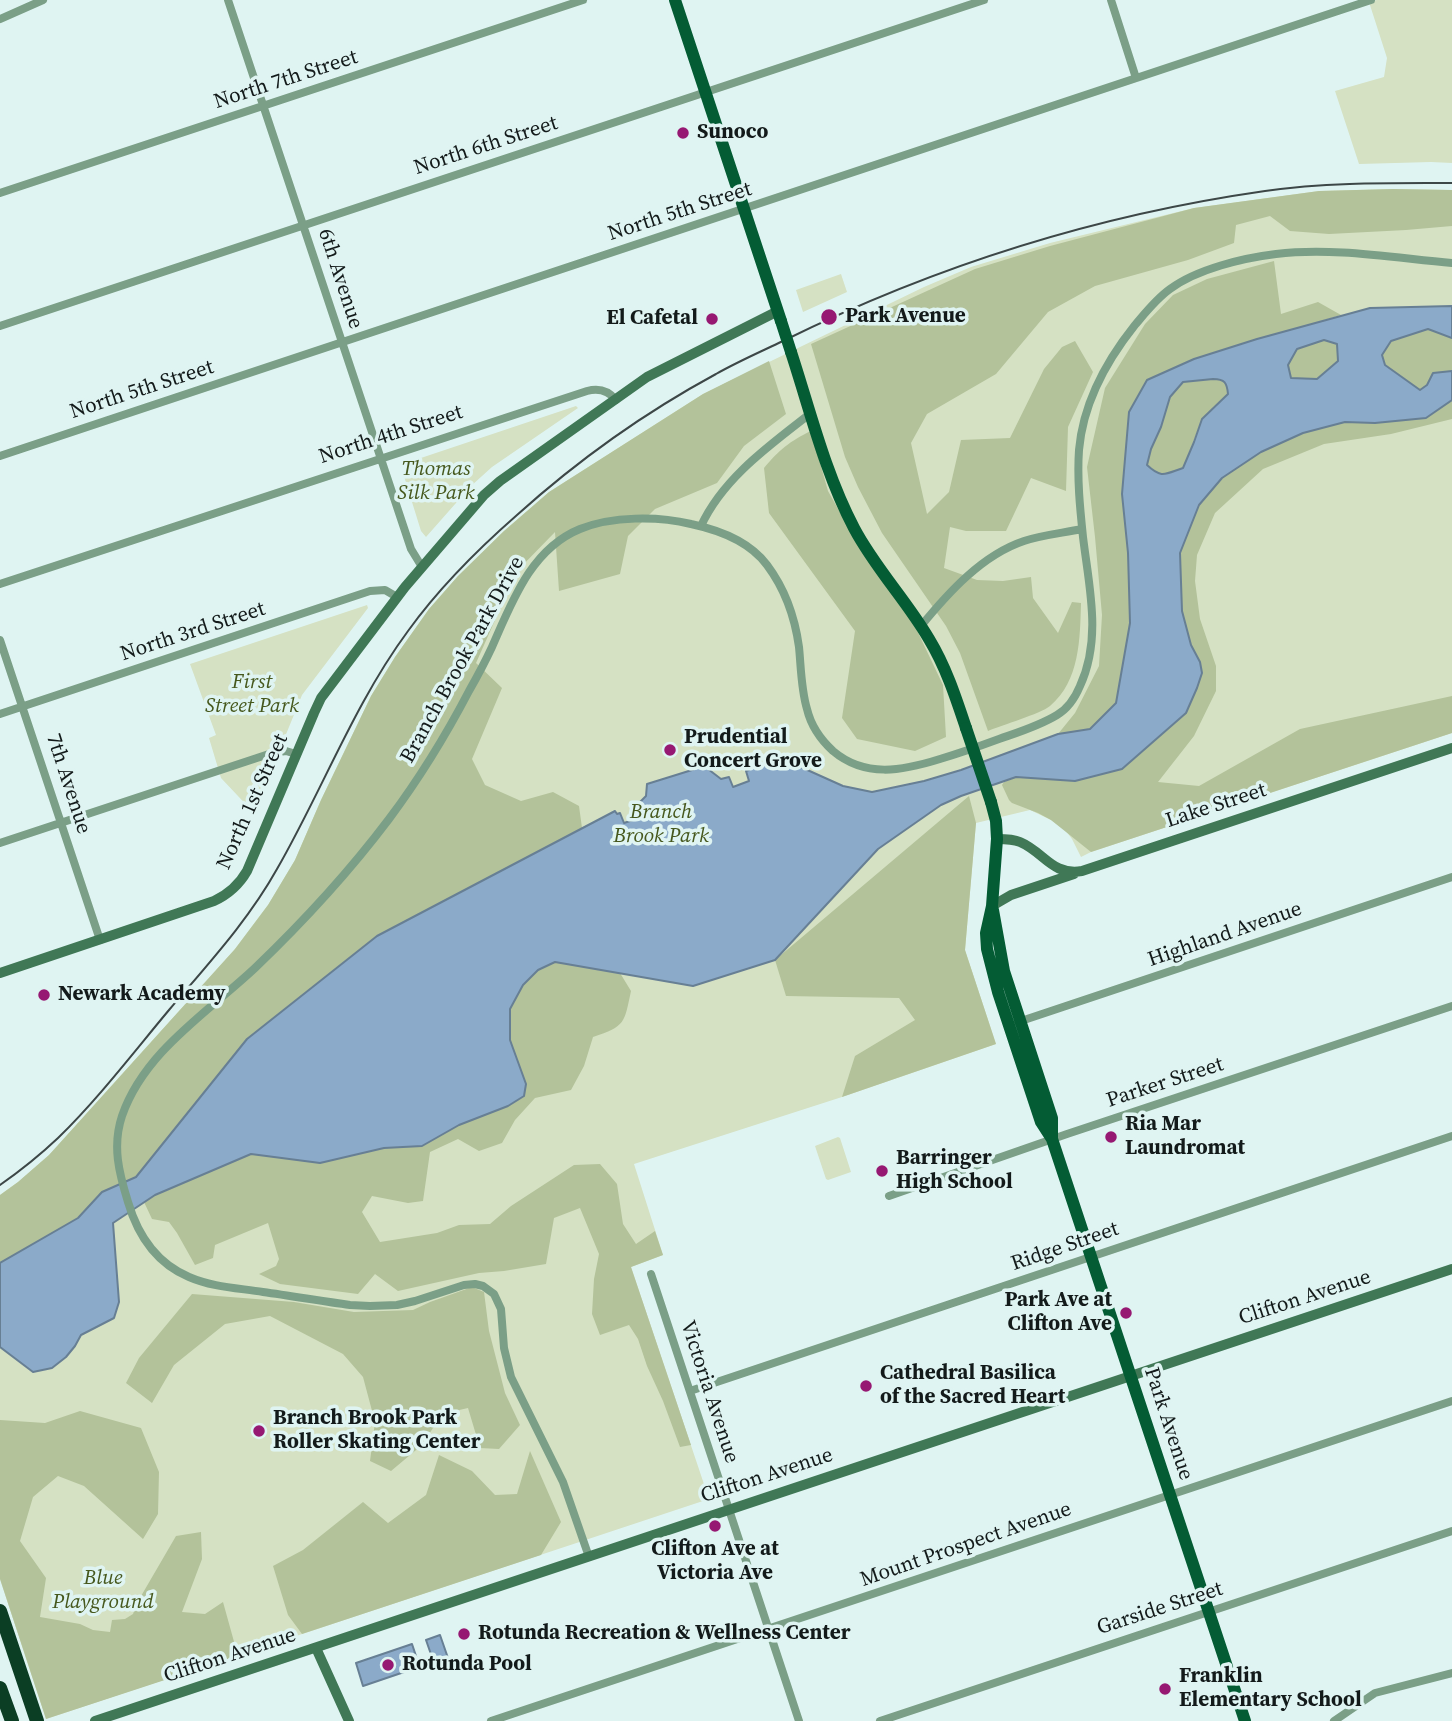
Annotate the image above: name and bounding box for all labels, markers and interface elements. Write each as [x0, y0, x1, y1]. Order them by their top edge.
street label: North 7th Street [211, 45, 361, 115]
street label: North 6th Street [411, 111, 561, 181]
place label: Sunoco [697, 120, 768, 146]
marker: Sunoco [675, 125, 691, 141]
street label: North 5th Street [605, 177, 755, 247]
street label: 6th Avenue [312, 226, 368, 332]
place label: Park Avenue [845, 304, 966, 330]
place label: El Cafetal [606, 306, 698, 332]
marker: Park Avenue [819, 307, 839, 327]
marker: El Cafetal [704, 311, 720, 327]
street label: North 5th Street [67, 355, 217, 425]
street label: North 4th Street [316, 400, 466, 470]
park label: Thomas Silk Park [397, 457, 475, 507]
street label: Branch Brook Park Drive [396, 552, 530, 768]
street label: North 3rd Street [117, 597, 269, 667]
park label: First Street Park [205, 670, 299, 720]
place label: Prudential Concert Grove [684, 725, 822, 775]
street label: North 1st Street [212, 730, 294, 874]
street label: 7th Avenue [40, 731, 96, 837]
marker: Prudential Concert Grove [662, 742, 678, 758]
street label: Lake Street [1163, 778, 1269, 834]
park label: Branch Brook Park [613, 800, 709, 850]
street label: Highland Avenue [1145, 897, 1305, 973]
place label: Newark Academy [58, 982, 225, 1008]
marker: Newark Academy [36, 987, 52, 1003]
street label: Parker Street [1103, 1052, 1227, 1114]
place label: Ria Mar Laundromat [1125, 1112, 1245, 1162]
marker: Ria Mar Laundromat [1103, 1129, 1119, 1145]
place label: Barringer High School [896, 1146, 1013, 1196]
marker: Barringer High School [874, 1163, 890, 1179]
street label: Ridge Street [1008, 1217, 1122, 1277]
street label: Clifton Avenue [1236, 1265, 1374, 1331]
place label: Park Ave at Clifton Ave [1005, 1288, 1112, 1338]
marker: Park Ave at Clifton Ave [1118, 1305, 1134, 1321]
street label: Victoria Avenue [674, 1318, 744, 1466]
place label: Cathedral Basilica of the Sacred Heart [880, 1361, 1065, 1411]
street label: Park Avenue [1138, 1365, 1198, 1483]
marker: Cathedral Basilica of the Sacred Heart [858, 1378, 874, 1394]
place label: Branch Brook Park Roller Skating Center [273, 1406, 480, 1456]
marker: Branch Brook Park Roller Skating Center [251, 1423, 267, 1439]
street label: Clifton Avenue [698, 1443, 836, 1509]
street label: Mount Prospect Avenue [857, 1497, 1075, 1593]
marker: Clifton Ave at Victoria Ave [707, 1518, 723, 1534]
place label: Clifton Ave at Victoria Ave [651, 1537, 779, 1587]
park label: Blue Playground [52, 1566, 154, 1616]
street label: Garside Street [1094, 1577, 1226, 1641]
place label: Rotunda Recreation & Wellness Center [478, 1621, 850, 1647]
street label: Clifton Avenue [161, 1623, 299, 1689]
marker: Rotunda Recreation & Wellness Center [456, 1626, 472, 1642]
place label: Rotunda Pool [402, 1652, 532, 1678]
marker: Rotunda Pool [380, 1657, 396, 1673]
place label: Franklin Elementary School [1179, 1664, 1362, 1714]
marker: Franklin Elementary School [1157, 1681, 1173, 1697]

